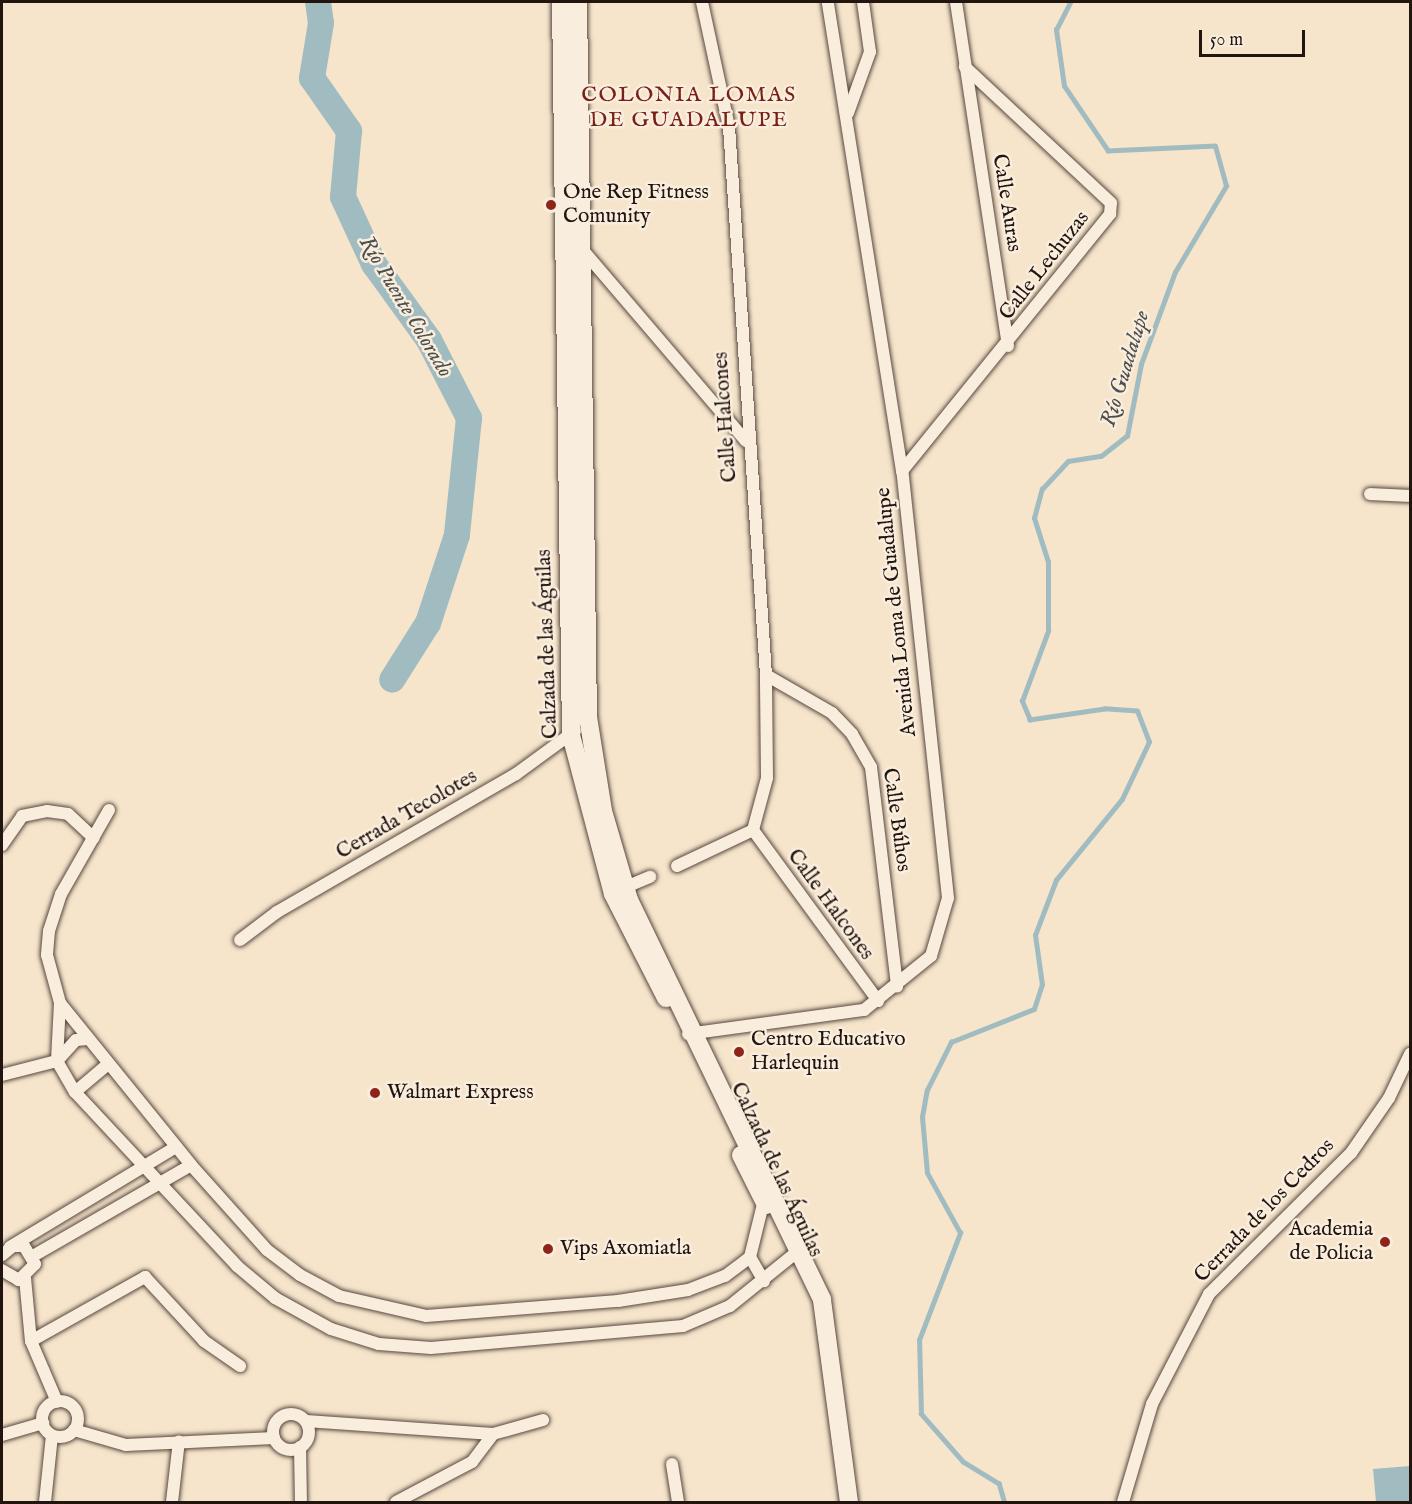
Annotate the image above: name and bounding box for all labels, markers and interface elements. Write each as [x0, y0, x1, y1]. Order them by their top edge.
scale bar [1202, 18, 1308, 56]
text: 50 m [1210, 29, 1243, 52]
district label: COLONIA LOMAS DE GUADALUPE [581, 82, 797, 134]
street label: Calle Auras [986, 152, 1026, 254]
place label: One Rep Fitness Comunity [563, 180, 709, 230]
marker: One Rep Fitness Comunity [544, 198, 558, 212]
street label: Calle Lechuzas [995, 206, 1095, 326]
water label: Río Puente Colorado [352, 231, 458, 383]
water label: Río Guadalupe [1096, 308, 1156, 430]
street label: Calle Halcones [709, 351, 743, 483]
street label: Avenida Loma de Guadalupe [871, 486, 923, 738]
street label: Calzada de las Águilas [532, 549, 564, 739]
street label: Cerrada Tecolotes [332, 764, 482, 866]
street label: Calle Búhos [876, 767, 916, 873]
street label: Calle Halcones [781, 845, 879, 965]
place label: Centro Educativo Harlequin [751, 1027, 905, 1077]
marker: Centro Educativo Harlequin [732, 1045, 746, 1059]
street label: Calzada de las Águilas [724, 1079, 828, 1261]
place label: Walmart Express [387, 1080, 534, 1106]
marker: Walmart Express [368, 1086, 382, 1100]
street label: Cerrada de los Cedros [1190, 1134, 1340, 1288]
place label: Academia de Policia [1289, 1217, 1373, 1267]
marker: Academia de Policia [1378, 1235, 1392, 1249]
place label: Vips Axomiatla [560, 1236, 691, 1262]
marker: Vips Axomiatla [541, 1242, 555, 1256]

